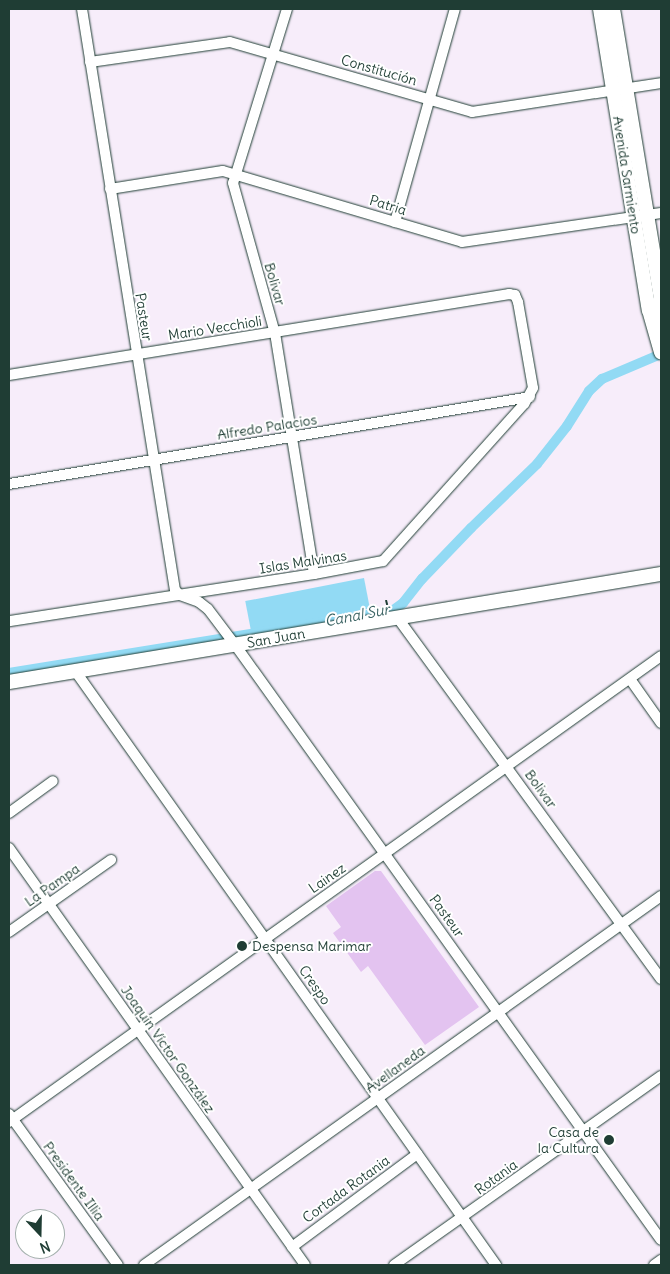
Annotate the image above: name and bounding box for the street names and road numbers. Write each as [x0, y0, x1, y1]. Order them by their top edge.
street label: Constitución [339, 51, 419, 89]
street label: Avenida Sarmiento [609, 115, 645, 235]
street label: Patria [368, 191, 408, 219]
street label: Bolivar [261, 261, 289, 307]
street label: Pasteur [132, 292, 156, 342]
street label: Mario Vecchioli [167, 312, 263, 344]
street label: Alfredo Palacios [216, 411, 318, 443]
street label: Islas Malvinas [258, 547, 348, 577]
street label: San Juan [246, 625, 306, 651]
street label: Bolivar [521, 766, 561, 812]
street label: Lainez [305, 859, 349, 897]
street label: La Pampa [21, 860, 83, 910]
street label: Pasteur [426, 891, 468, 941]
street label: Crespo [295, 962, 335, 1008]
street label: Joaquín Víctor González [118, 982, 218, 1116]
street label: Avellaneda [362, 1042, 428, 1096]
street label: Presidente Illia [40, 1138, 108, 1224]
street label: Cortada Rotania [299, 1152, 393, 1226]
street label: Rotania [471, 1156, 521, 1198]

